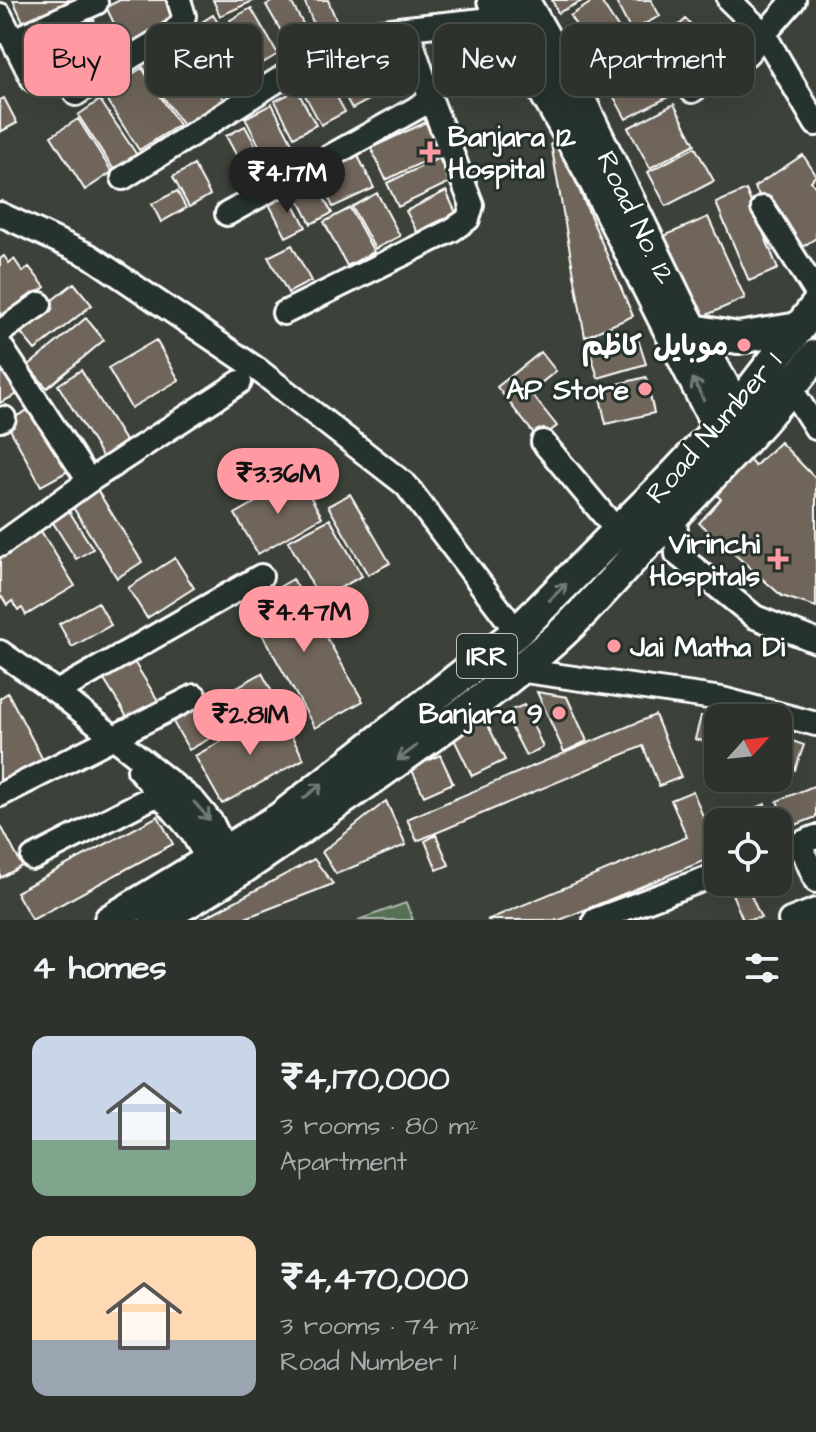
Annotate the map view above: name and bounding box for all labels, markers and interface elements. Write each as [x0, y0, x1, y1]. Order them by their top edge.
chip: Buy [24, 24, 130, 96]
chip: Rent [146, 24, 262, 96]
chip: Filters [278, 24, 418, 96]
chip: New [434, 24, 545, 96]
chip: Apartment [561, 24, 754, 96]
place label: Banjara 12 Hospital [448, 118, 577, 190]
marker: Banjara 12 Hospital [419, 141, 441, 163]
street label: Road No. 12 [587, 145, 685, 291]
pin: ₹4.17M [222, 147, 352, 215]
text: ₹4.17M [247, 155, 327, 191]
place label: موبايل كاظم [582, 327, 728, 367]
marker: موبايل كاظم [735, 336, 753, 354]
street label: Road Number 1 [637, 343, 792, 513]
place label: AP Store [506, 371, 629, 410]
one-way arrow [690, 377, 706, 401]
marker: AP Store [636, 380, 654, 398]
pin: ₹3.36M [213, 448, 343, 516]
text: ₹3.36M [235, 456, 321, 492]
place label: Virinchi Hospitals [649, 525, 761, 597]
marker: Virinchi Hospitals [767, 548, 789, 570]
one-way arrow [548, 582, 568, 601]
pin: ₹4.47M [239, 586, 369, 654]
text: ₹4.47M [257, 594, 351, 630]
place label: Jai Matha Di [629, 628, 786, 667]
road number: IRR [457, 634, 517, 678]
marker: Jai Matha Di [605, 637, 623, 655]
pin: ₹2.81M [185, 689, 315, 757]
place label: Banjara 9 [419, 695, 543, 734]
text: ₹2.81M [211, 697, 289, 733]
marker: Banjara 9 [550, 704, 568, 722]
north arrow [704, 704, 792, 792]
map controls [704, 704, 792, 896]
one-way arrow [397, 745, 418, 762]
one-way arrow [302, 783, 323, 800]
one-way arrow [192, 800, 210, 820]
button: locate [704, 808, 792, 896]
text: 4 homes [32, 944, 167, 992]
icon: filters [740, 946, 784, 990]
text: ₹4,170,000 [280, 1055, 450, 1103]
icon: home [96, 1068, 192, 1164]
text: 3 rooms · 80 m² [280, 1108, 479, 1144]
text: Apartment [280, 1144, 407, 1180]
text: ₹4,470,000 [280, 1255, 468, 1303]
icon: home [96, 1268, 192, 1364]
text: 3 rooms · 74 m² [280, 1308, 479, 1344]
text: Road Number 1 [280, 1344, 457, 1380]

